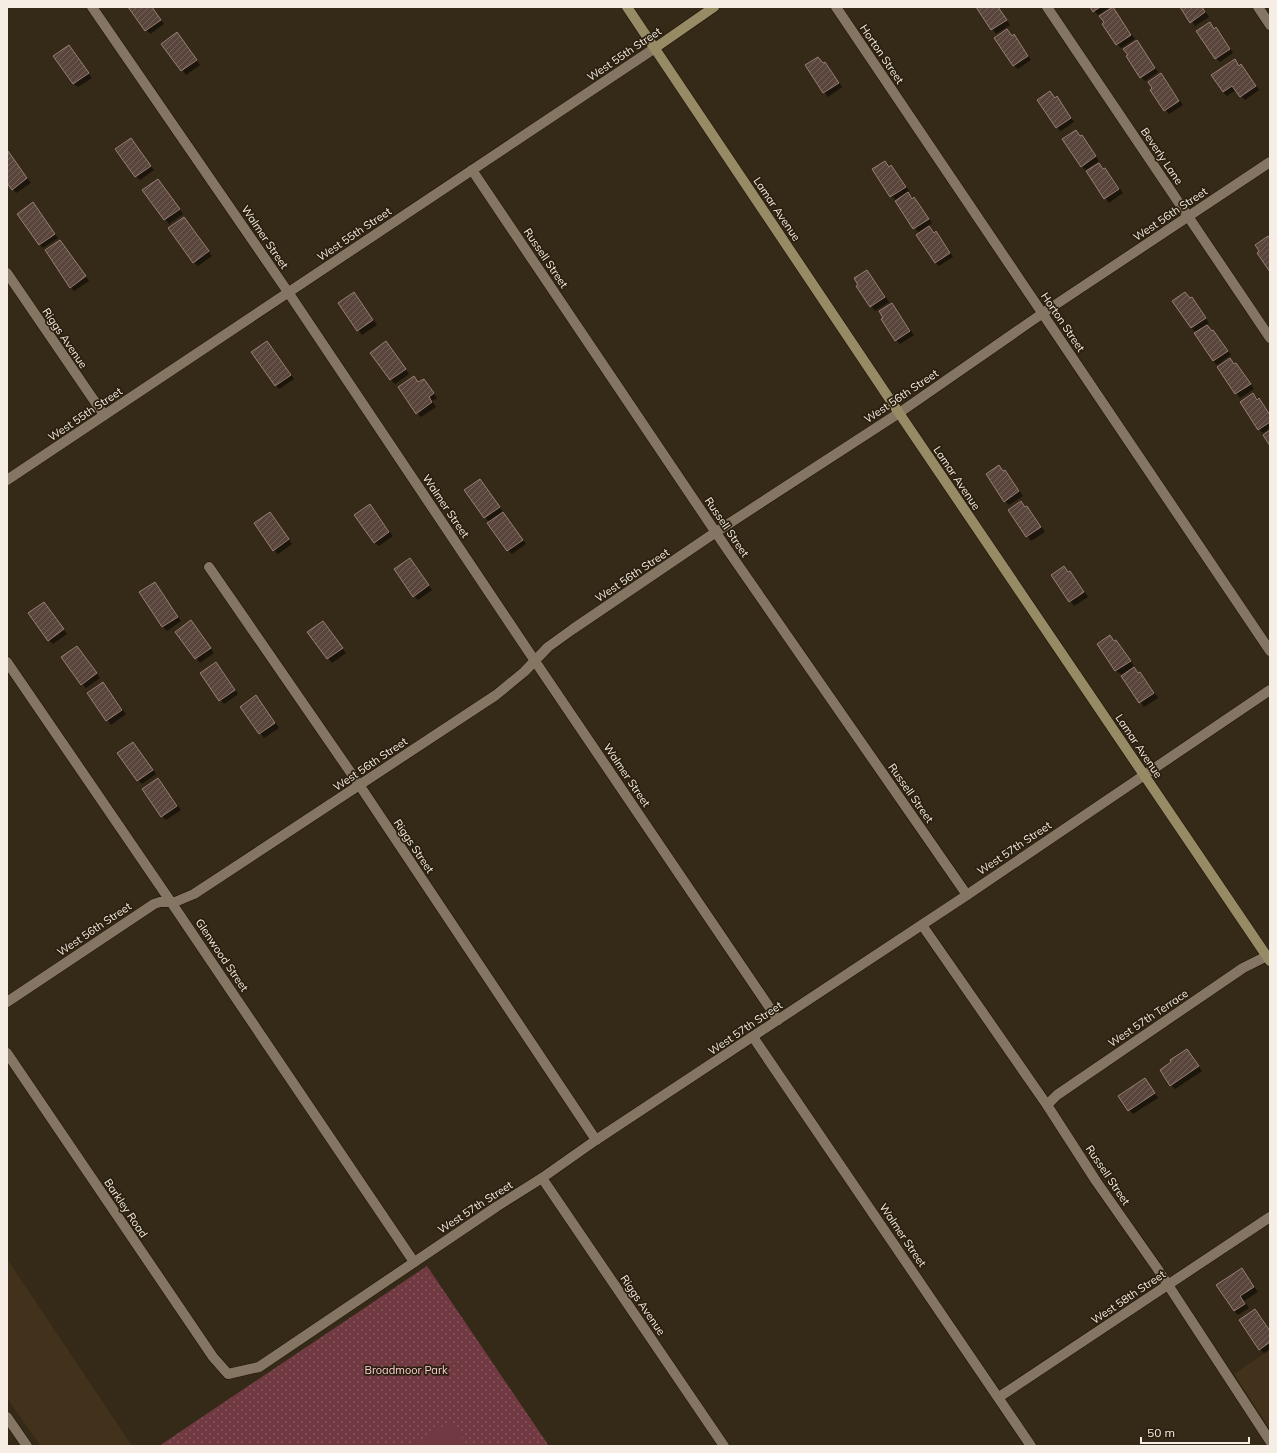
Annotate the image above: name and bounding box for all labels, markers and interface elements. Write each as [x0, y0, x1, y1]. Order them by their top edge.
street label: Horton Street [857, 22, 907, 87]
street label: West 55th Street [584, 24, 664, 84]
street label: Beverly Lane [1138, 125, 1186, 187]
street label: Lamar Avenue [750, 174, 804, 244]
street label: West 56th Street [1130, 184, 1210, 244]
street label: Walmer Street [239, 203, 292, 272]
street label: West 55th Street [314, 204, 394, 264]
street label: Russell Street [521, 225, 571, 291]
street label: Horton Street [1038, 290, 1088, 355]
street label: Riggs Avenue [40, 305, 90, 371]
street label: West 56th Street [861, 366, 941, 426]
street label: West 55th Street [45, 384, 125, 444]
street label: Lamar Avenue [930, 443, 984, 513]
street label: Walmer Street [420, 472, 473, 541]
street label: Russell Street [702, 494, 752, 560]
street label: West 56th Street [592, 545, 672, 605]
street label: Lamar Avenue [1112, 711, 1166, 781]
street label: West 56th Street [330, 734, 410, 794]
street label: Walmer Street [601, 741, 654, 810]
street label: Russell Street [885, 761, 937, 826]
street label: Riggs Street [391, 816, 437, 876]
street label: West 57th Street [974, 818, 1054, 878]
street label: West 56th Street [54, 899, 134, 959]
street label: Glenwood Street [192, 916, 252, 994]
street label: West 57th Terrace [1105, 986, 1191, 1050]
street label: West 57th Street [705, 998, 785, 1058]
street label: Russell Street [1083, 1142, 1133, 1208]
street label: Barkley Road [101, 1176, 151, 1240]
street label: West 57th Street [435, 1178, 515, 1236]
street label: Walmer Street [877, 1201, 930, 1270]
street label: West 58th Street [1088, 1267, 1168, 1327]
street label: Riggs Avenue [618, 1272, 668, 1338]
park label: Broadmoor Park [364, 1363, 448, 1377]
scale bar [1141, 1419, 1249, 1445]
text: 50 m [1147, 1425, 1175, 1440]

